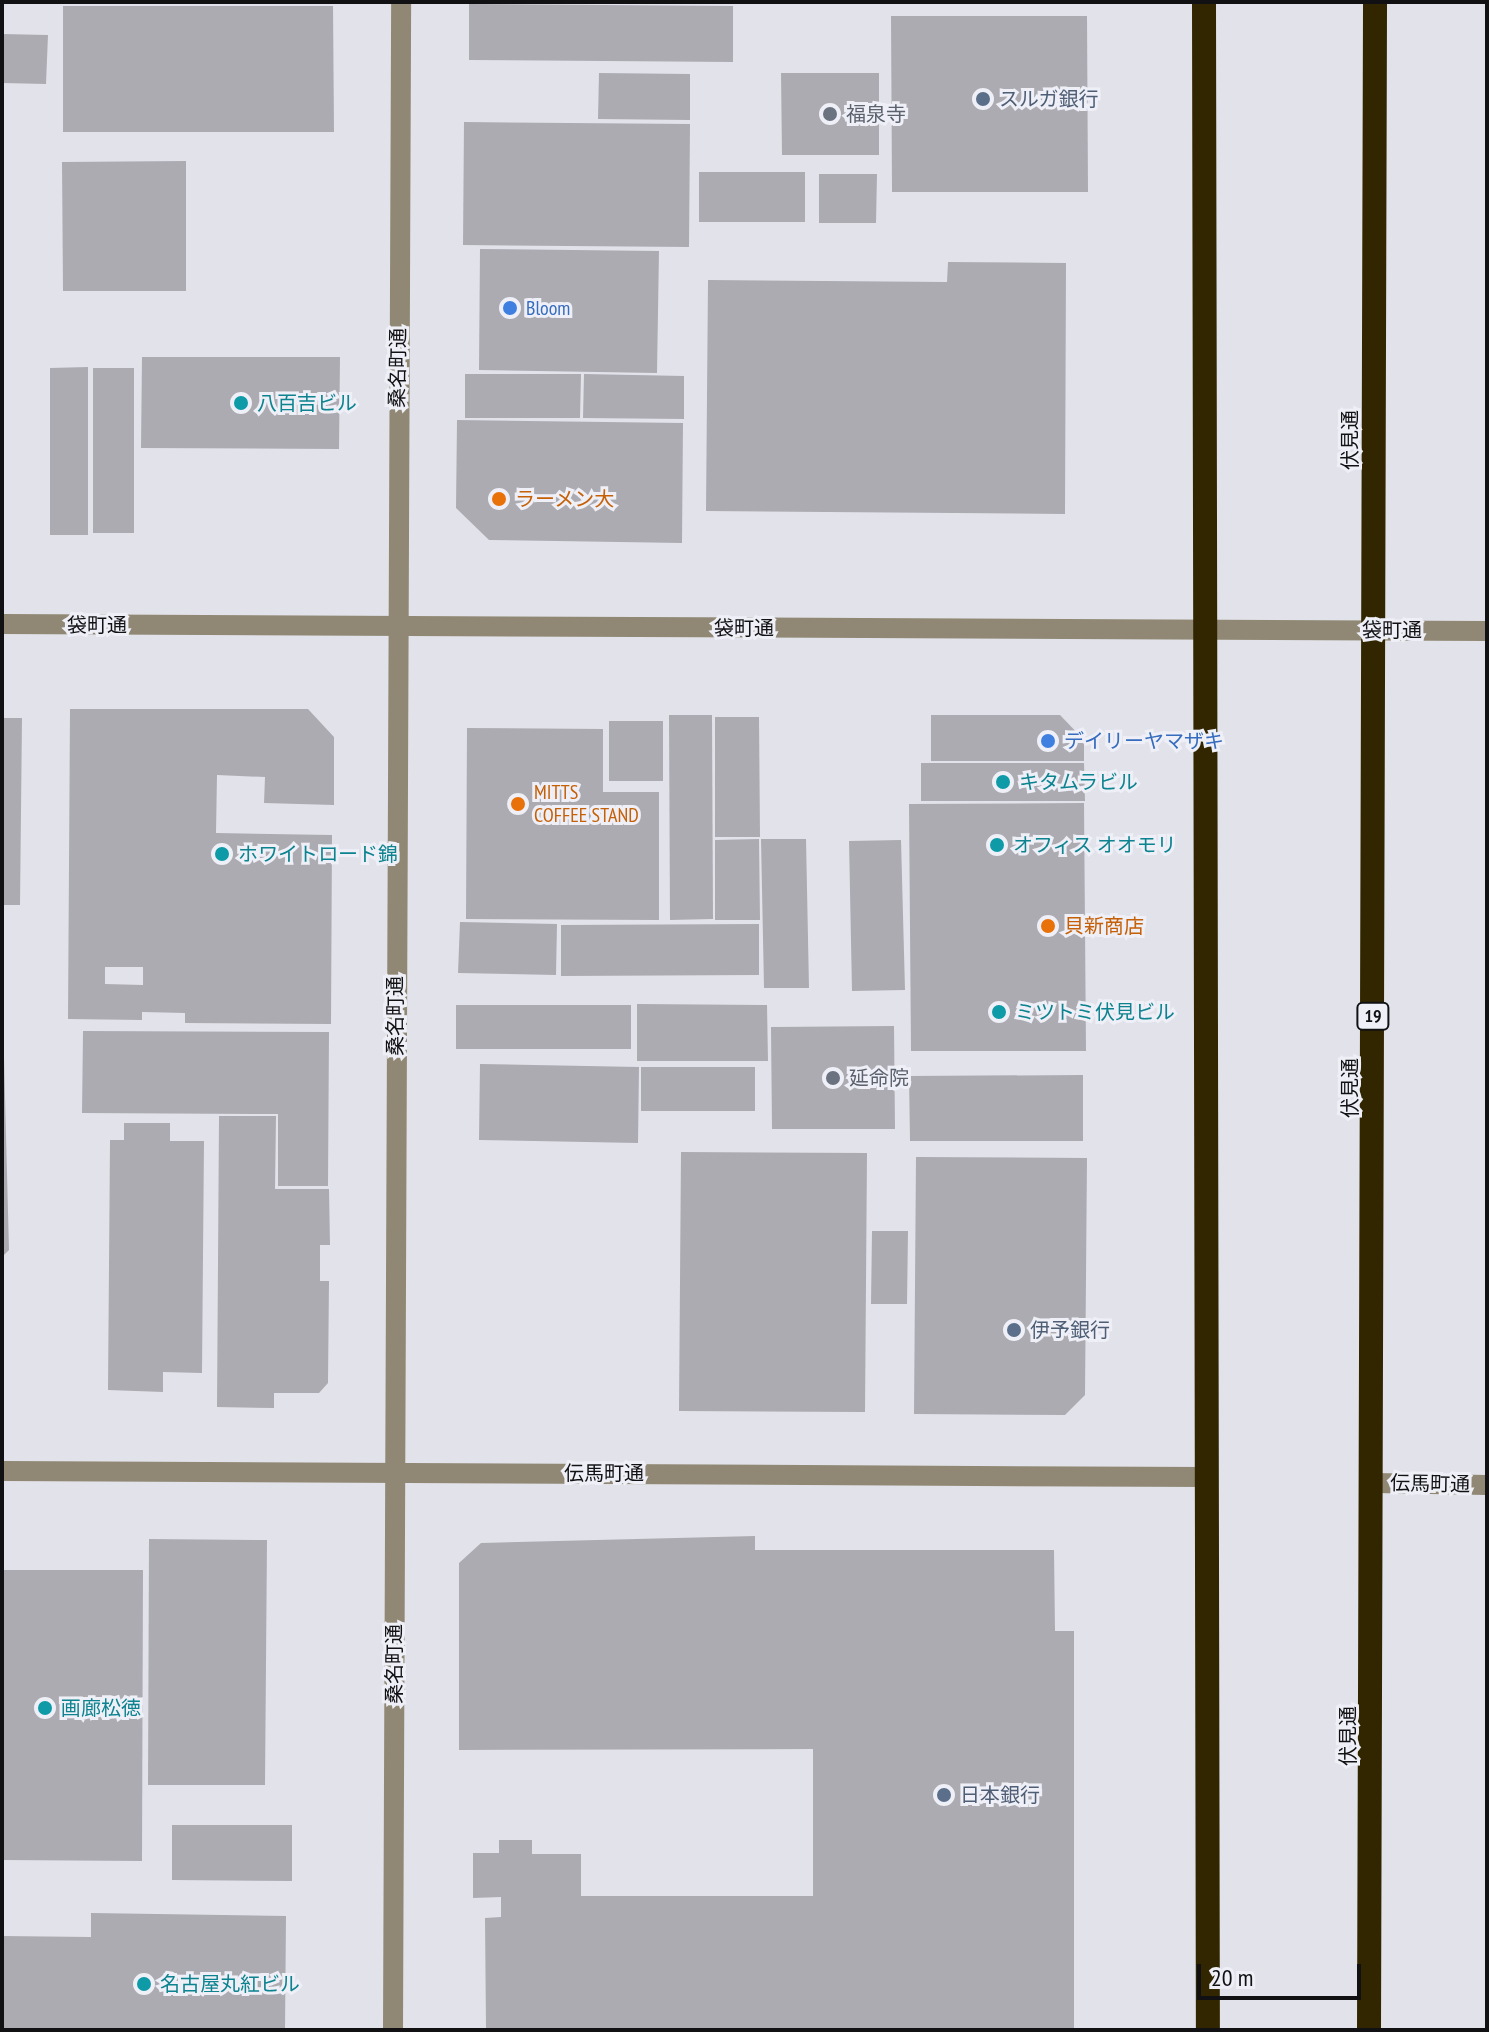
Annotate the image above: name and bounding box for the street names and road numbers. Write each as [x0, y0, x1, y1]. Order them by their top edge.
street label: 桑名町通 [385, 328, 411, 408]
street label: 伏見通 [1338, 410, 1362, 470]
street label: 袋町通 [67, 613, 127, 637]
street label: 袋町通 [714, 616, 774, 640]
street label: 袋町通 [1362, 618, 1422, 642]
street label: 桑名町通 [383, 976, 407, 1056]
road number: 19 [1355, 1002, 1391, 1030]
street label: 伏見通 [1338, 1058, 1362, 1118]
street label: 伝馬町通 [564, 1461, 644, 1485]
street label: 伝馬町通 [1390, 1471, 1470, 1497]
street label: 桑名町通 [382, 1624, 406, 1704]
street label: 伏見通 [1336, 1706, 1360, 1766]

